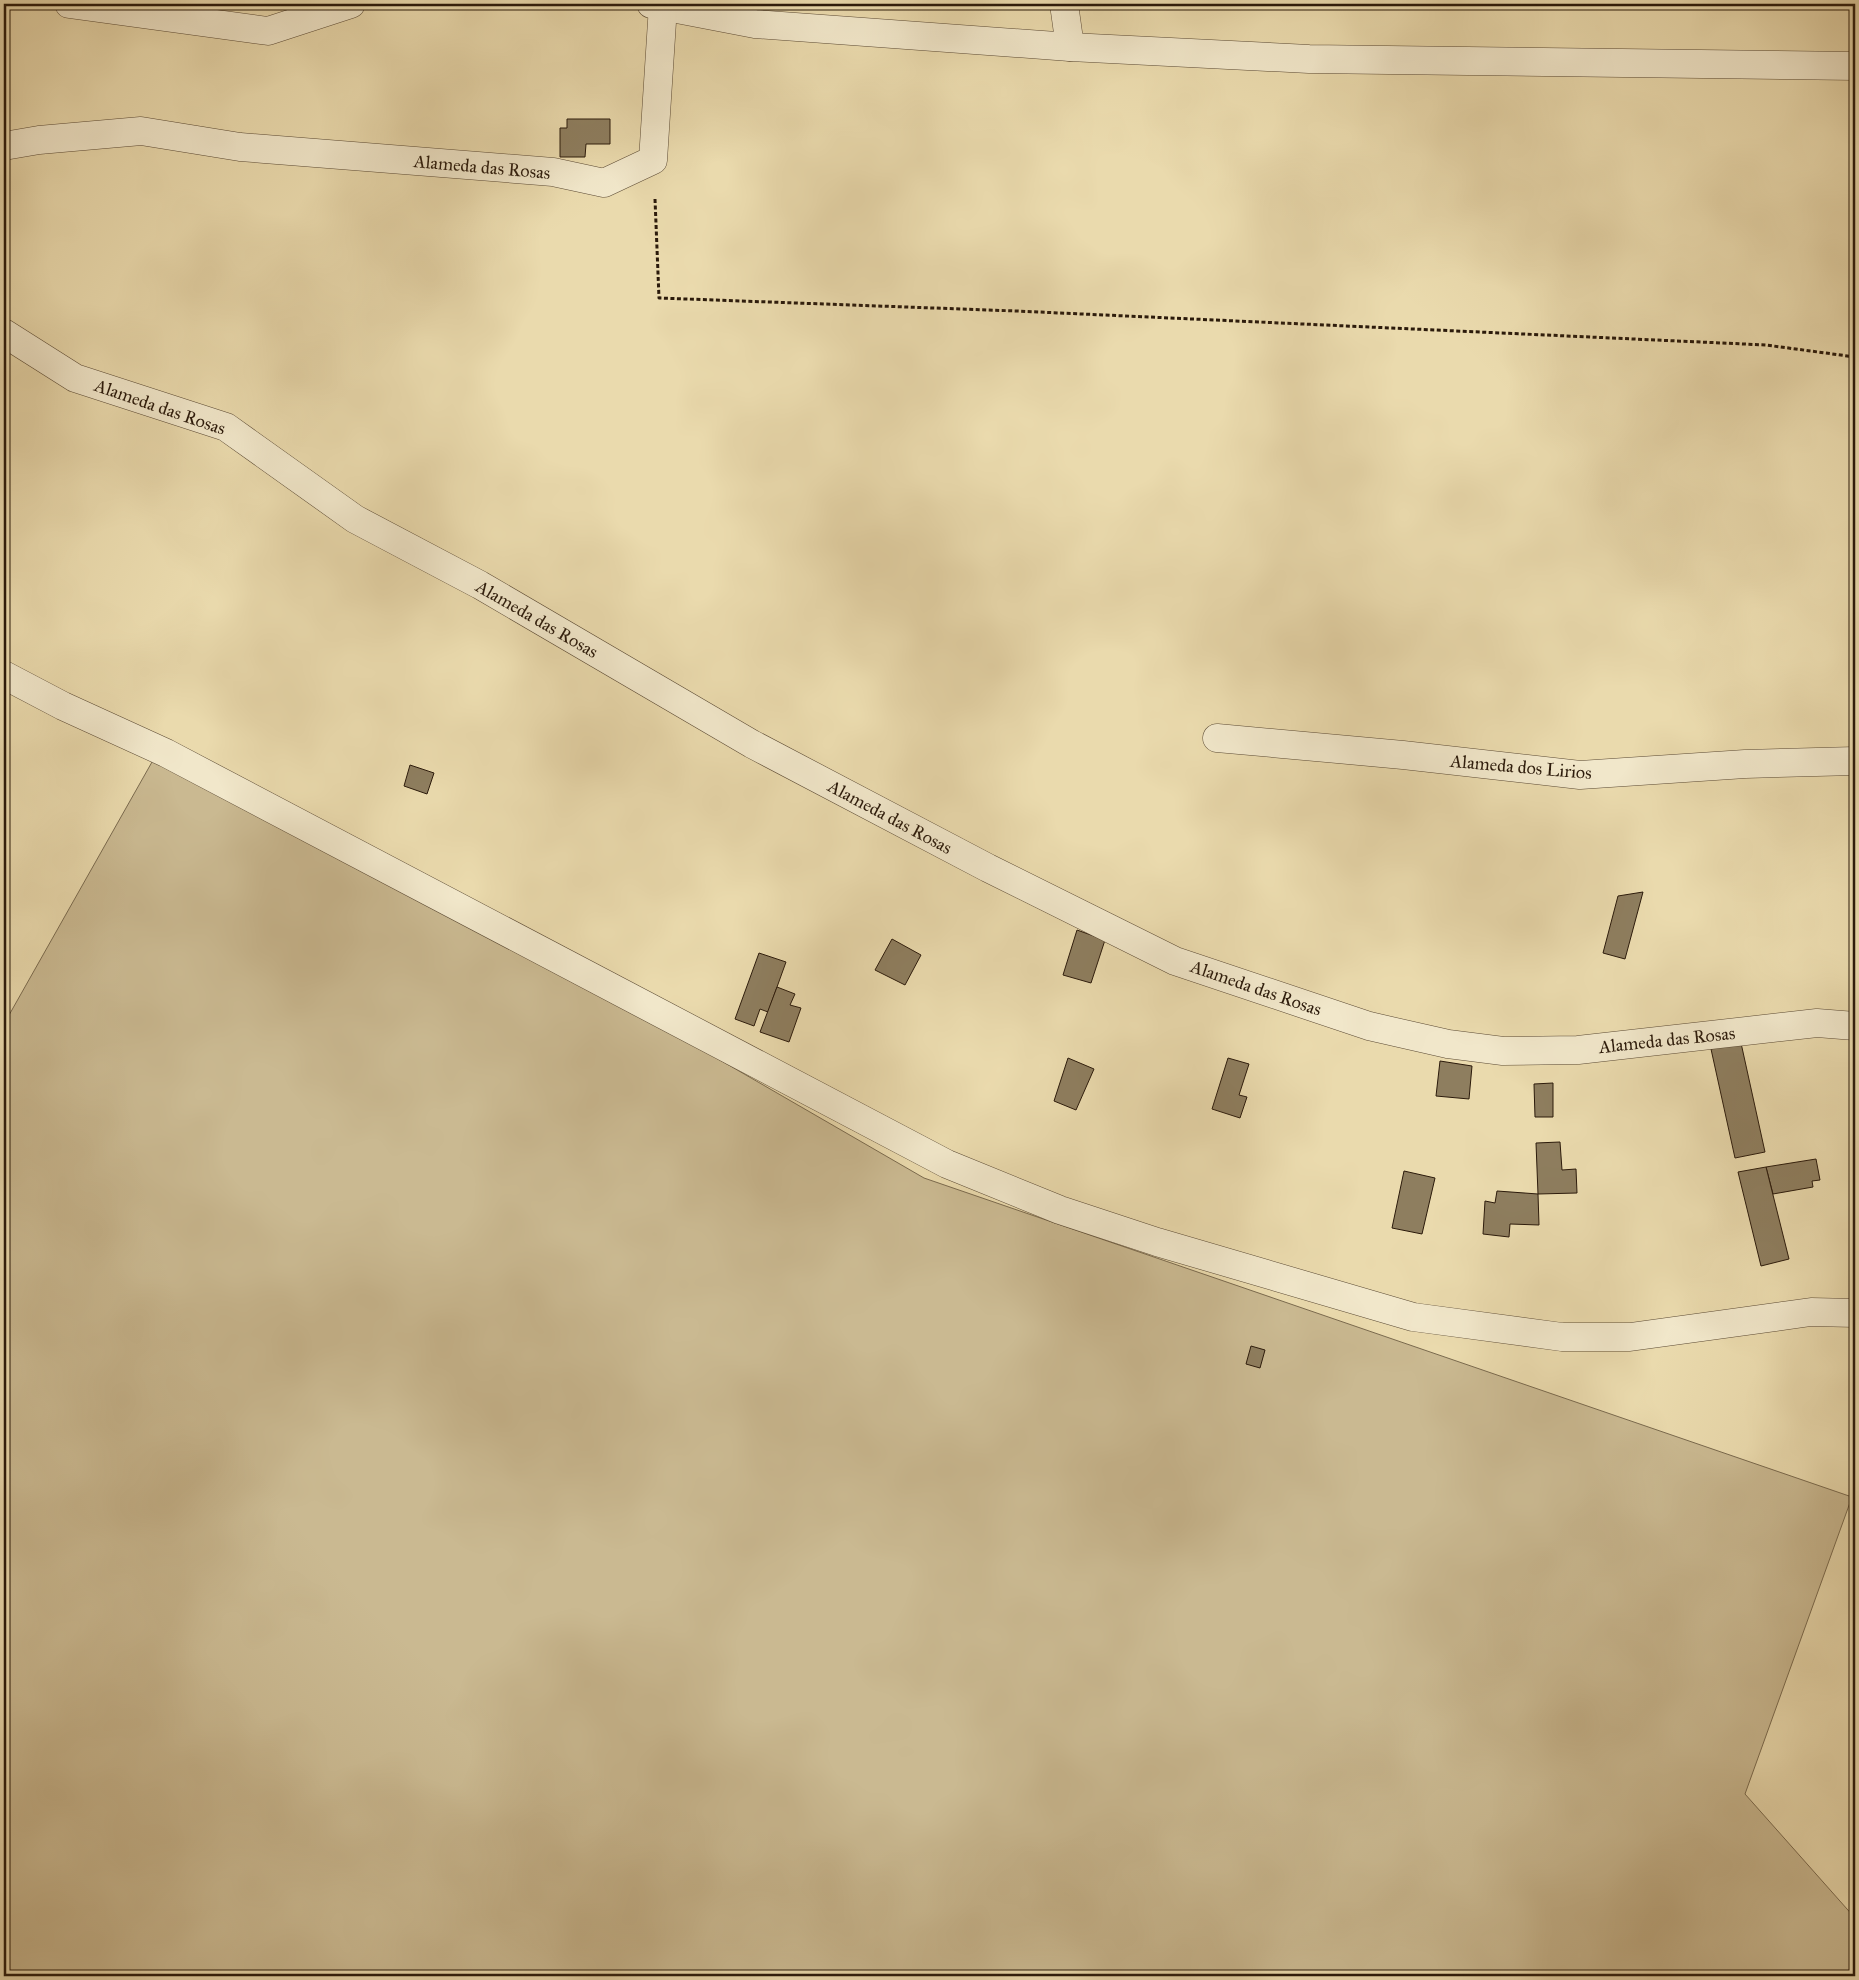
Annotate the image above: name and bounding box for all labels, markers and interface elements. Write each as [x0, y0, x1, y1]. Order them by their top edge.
street label: Alameda das Rosas [412, 150, 551, 184]
street label: Alameda das Rosas [91, 374, 228, 440]
street label: Alameda das Rosas [471, 575, 602, 663]
street label: Alameda dos Lirios [1448, 750, 1593, 784]
street label: Alameda das Rosas [823, 775, 956, 859]
street label: Alameda das Rosas [1187, 955, 1324, 1021]
street label: Alameda das Rosas [1597, 1022, 1736, 1058]

